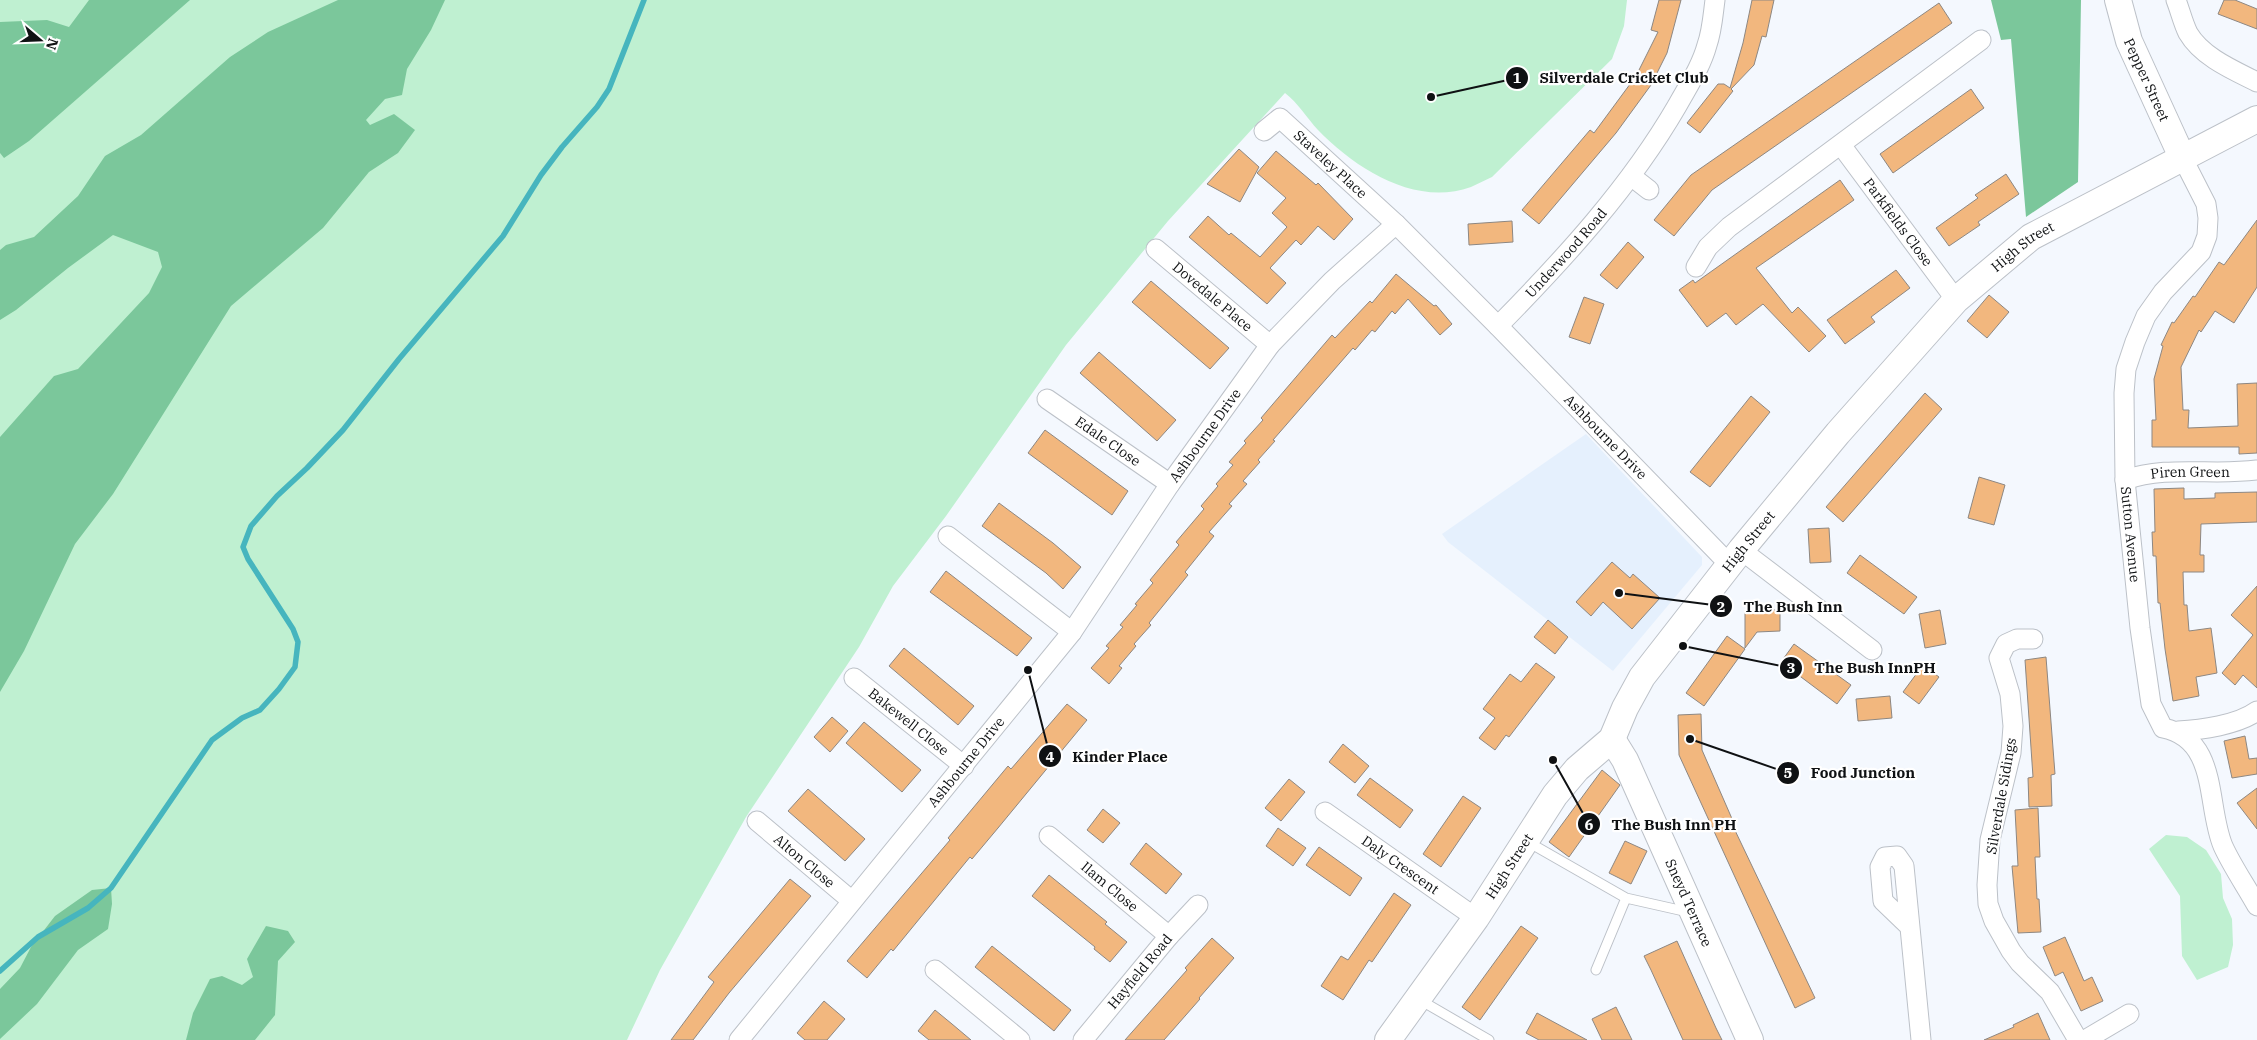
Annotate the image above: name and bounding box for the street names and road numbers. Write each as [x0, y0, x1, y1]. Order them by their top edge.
street label: Pepper Street [2120, 35, 2174, 124]
street label: Staveley Place [1290, 126, 1371, 202]
street label: Parkfields Close [1860, 174, 1937, 270]
street label: Underwood Road [1521, 204, 1611, 301]
street label: High Street [1987, 218, 2057, 276]
street label: Dovedale Place [1169, 258, 1256, 335]
street label: Ashbourne Drive [1165, 385, 1245, 486]
street label: Ashbourne Drive [1560, 391, 1651, 483]
street label: Edale Close [1072, 412, 1144, 470]
street label: Piren Green [2149, 463, 2230, 483]
street label: Sutton Avenue [2117, 486, 2144, 583]
street label: High Street [1718, 507, 1779, 576]
street label: Bakewell Close [865, 684, 953, 759]
street label: Ashbourne Drive [924, 713, 1008, 811]
street label: Silverdale Sidings [1982, 736, 2020, 856]
street label: Alton Close [770, 830, 839, 892]
street label: High Street [1482, 830, 1537, 902]
street label: Daly Crescent [1358, 832, 1443, 898]
street label: Sneyd Terrace [1661, 856, 1716, 950]
street label: Ilam Close [1077, 858, 1142, 916]
street label: Hayfield Road [1104, 930, 1176, 1013]

